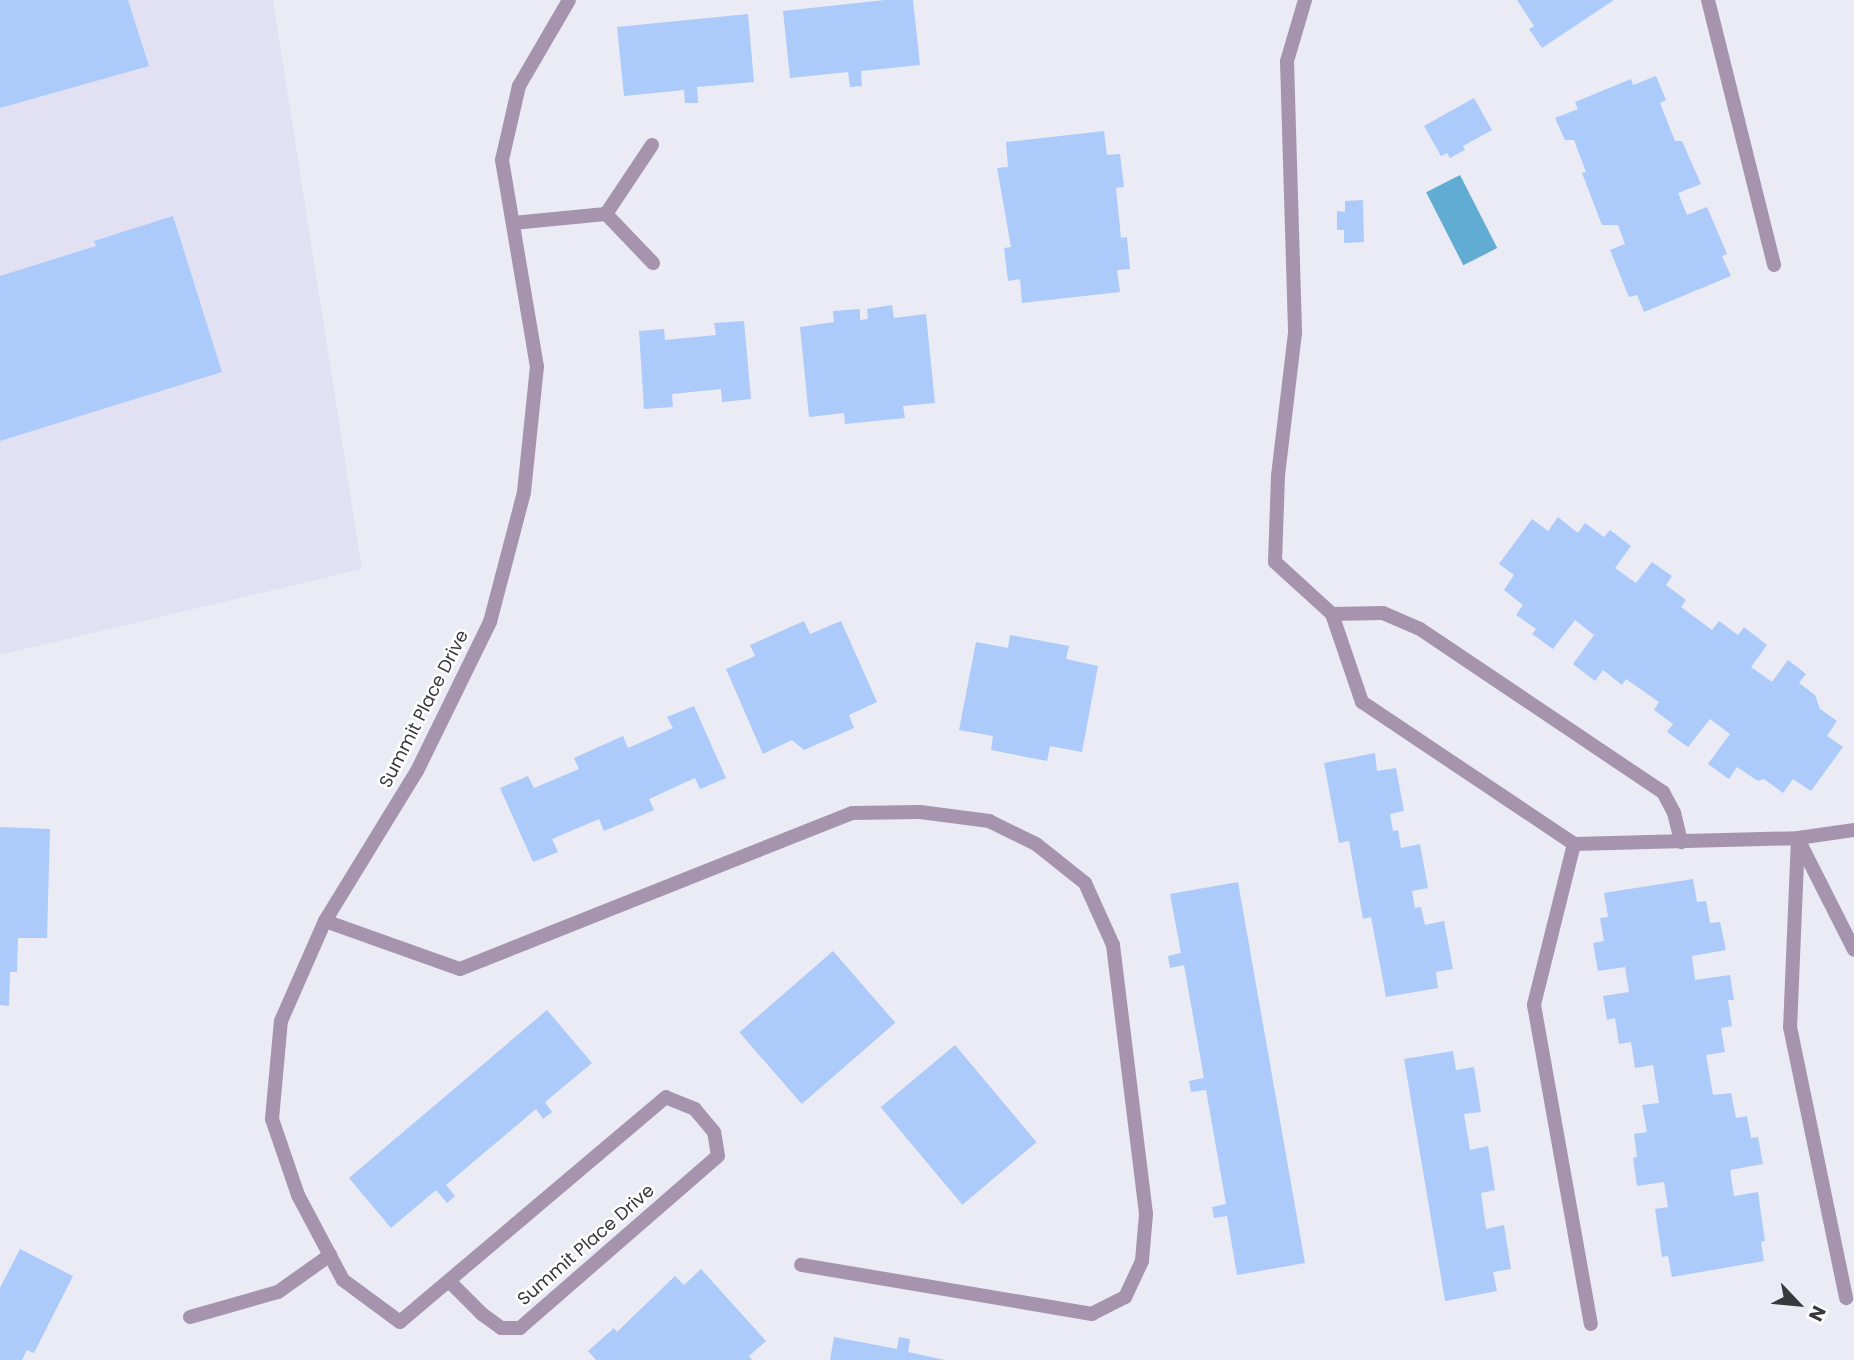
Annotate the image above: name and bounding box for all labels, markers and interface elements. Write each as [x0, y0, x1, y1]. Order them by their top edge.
street label: Summit Place Drive [375, 627, 473, 791]
street label: Summit Place Drive [513, 1180, 659, 1310]
north arrow [1763, 1269, 1833, 1339]
text: N [1802, 1301, 1833, 1326]

